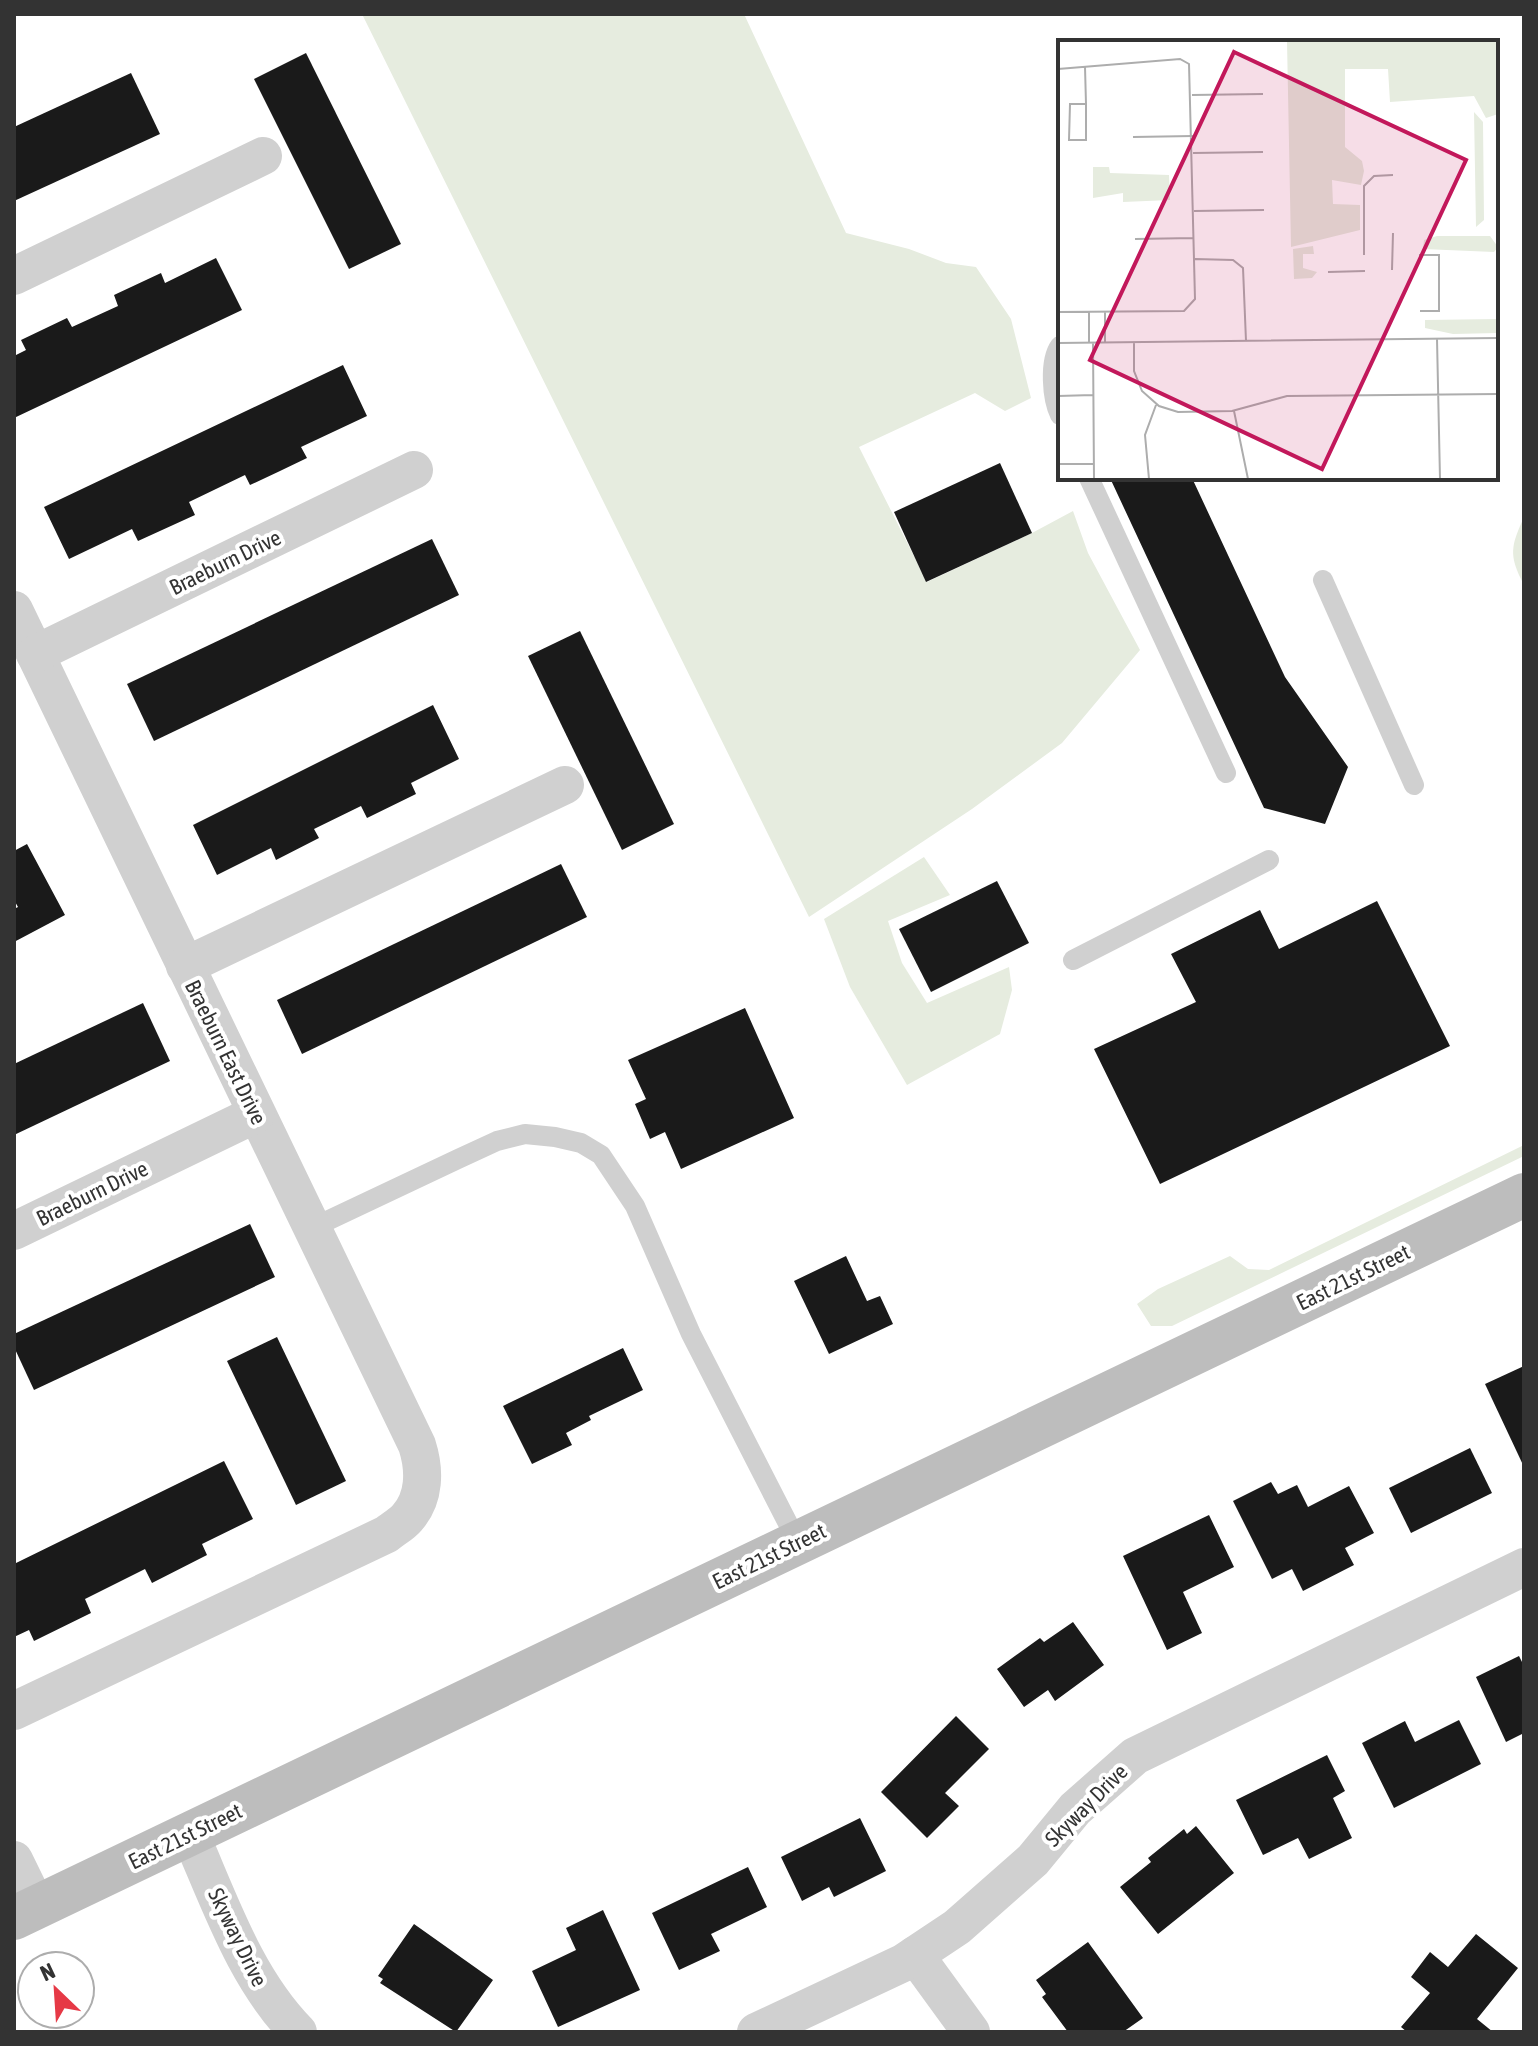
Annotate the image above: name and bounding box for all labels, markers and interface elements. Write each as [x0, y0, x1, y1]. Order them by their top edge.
inset map [1058, 40, 1498, 480]
street label: Braeburn Drive [165, 524, 285, 600]
street label: Braeburn East Drive [180, 976, 272, 1128]
street label: Braeburn Drive [32, 1155, 152, 1231]
street label: East 21st Street [1292, 1238, 1414, 1316]
street label: East 21st Street [708, 1517, 830, 1595]
street label: Skyway Drive [1039, 1758, 1133, 1852]
street label: East 21st Street [124, 1797, 246, 1875]
street label: Skyway Drive [203, 1884, 273, 1990]
north arrow [16, 1950, 96, 2030]
text: N [36, 1957, 59, 1986]

